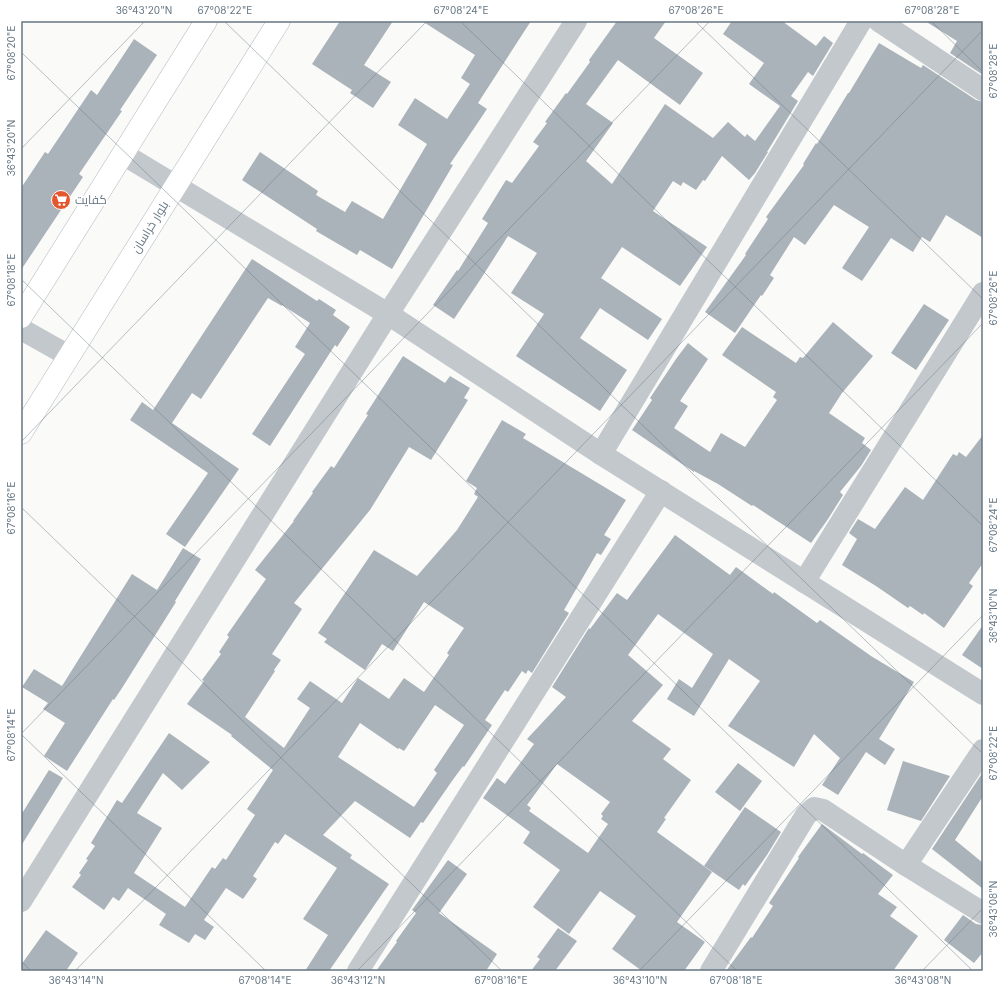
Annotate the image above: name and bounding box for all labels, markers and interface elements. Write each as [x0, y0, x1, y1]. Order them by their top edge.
text: 36°43'20"N [116, 4, 172, 16]
text: 67°08'22"E [198, 4, 252, 16]
text: 67°08'24"E [434, 4, 488, 16]
text: 67°08'26"E [669, 4, 723, 16]
text: 67°08'28"E [905, 4, 959, 16]
text: 67°08'20"E [5, 26, 17, 81]
text: 67°08'28"E [987, 44, 999, 98]
text: 36°43'20"N [5, 120, 17, 176]
supermarket icon: کفایت [50, 189, 72, 211]
place label: کفایت [75, 192, 107, 207]
street label: بلوار خراسان [128, 198, 171, 256]
text: 67°08'18"E [5, 254, 17, 306]
text: 67°08'26"E [987, 271, 999, 325]
text: 67°08'16"E [5, 482, 17, 534]
text: 67°08'24"E [987, 498, 999, 552]
text: 36°43'10"N [987, 589, 999, 643]
text: 67°08'14"E [5, 708, 17, 762]
text: 67°08'22"E [987, 726, 999, 780]
text: 36°43'08"N [987, 881, 999, 937]
text: 36°43'14"N [49, 974, 103, 986]
text: 67°08'14"E [238, 974, 292, 986]
text: 36°43'12"N [331, 974, 385, 986]
text: 67°08'16"E [475, 974, 527, 986]
text: 36°43'10"N [613, 974, 667, 986]
text: 67°08'18"E [710, 974, 762, 986]
text: 36°43'08"N [895, 974, 951, 986]

